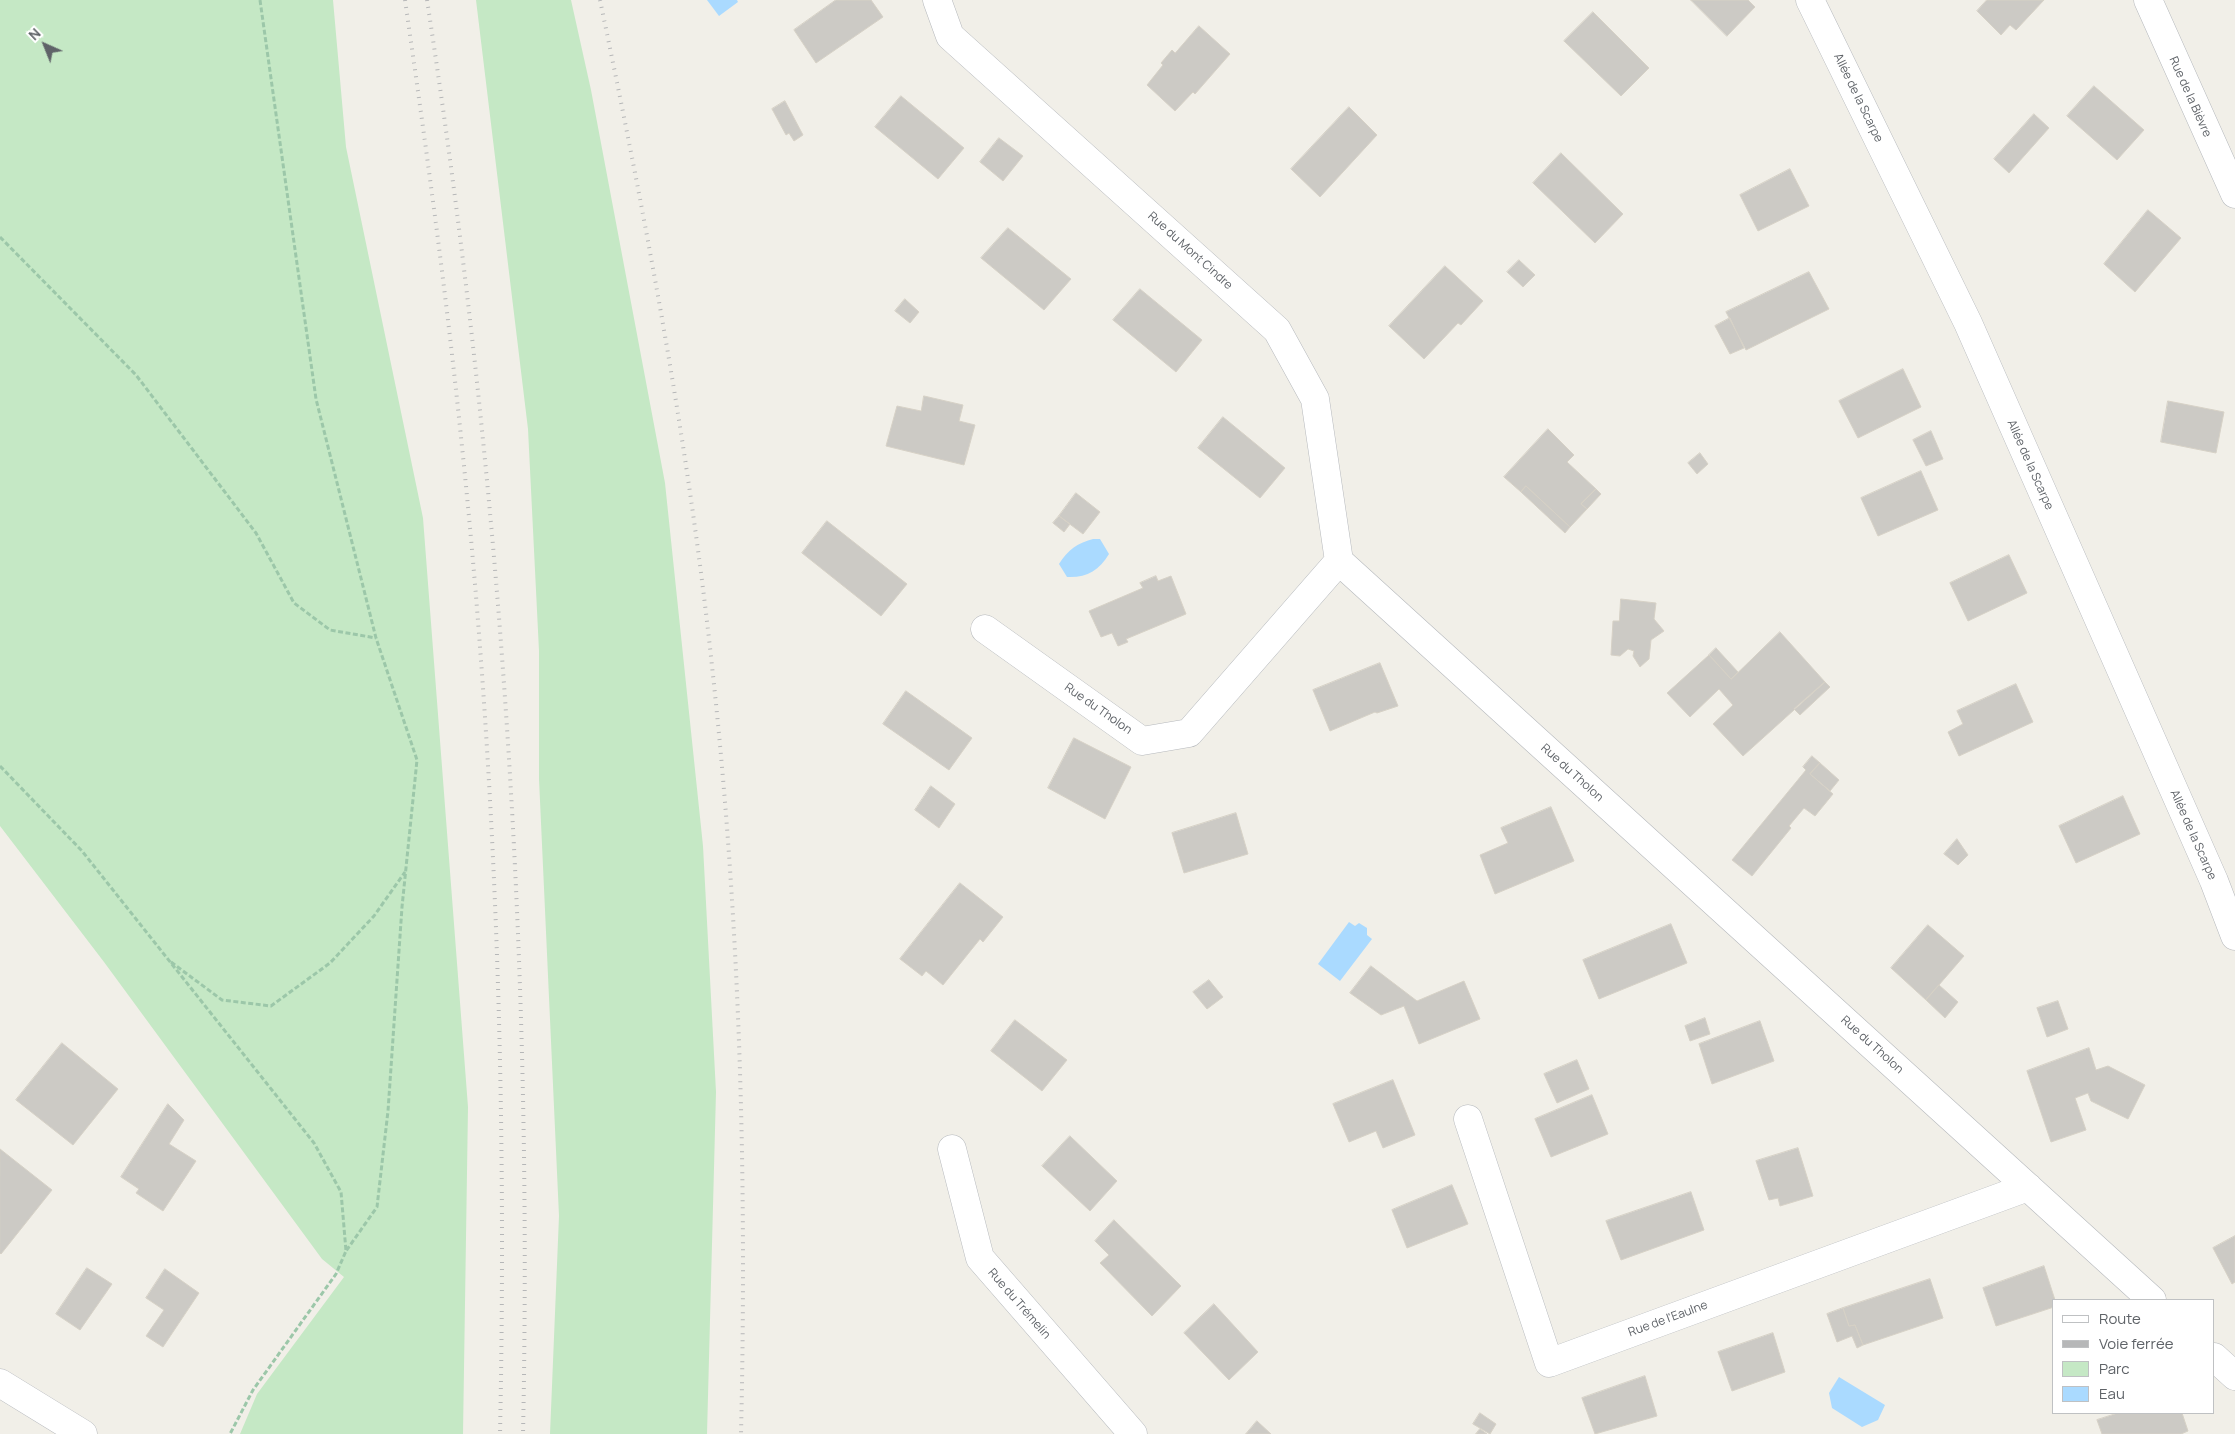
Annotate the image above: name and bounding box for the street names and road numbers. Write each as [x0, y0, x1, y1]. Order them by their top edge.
street label: Allée de la Scarpe [1830, 51, 1886, 145]
street label: Rue de la Bièvre [2166, 54, 2214, 140]
street label: Rue du Mont Cindre [1145, 209, 1235, 293]
street label: Allée de la Scarpe [2004, 418, 2056, 512]
street label: Rue du Tholon [1061, 680, 1135, 738]
street label: Rue du Tholon [1538, 741, 1606, 805]
street label: Allée de la Scarpe [2167, 788, 2219, 882]
street label: Rue du Tholon [1838, 1013, 1906, 1077]
street label: Rue du Trémelin [985, 1266, 1053, 1342]
street label: Rue de l'Eaulne [1626, 1298, 1710, 1340]

